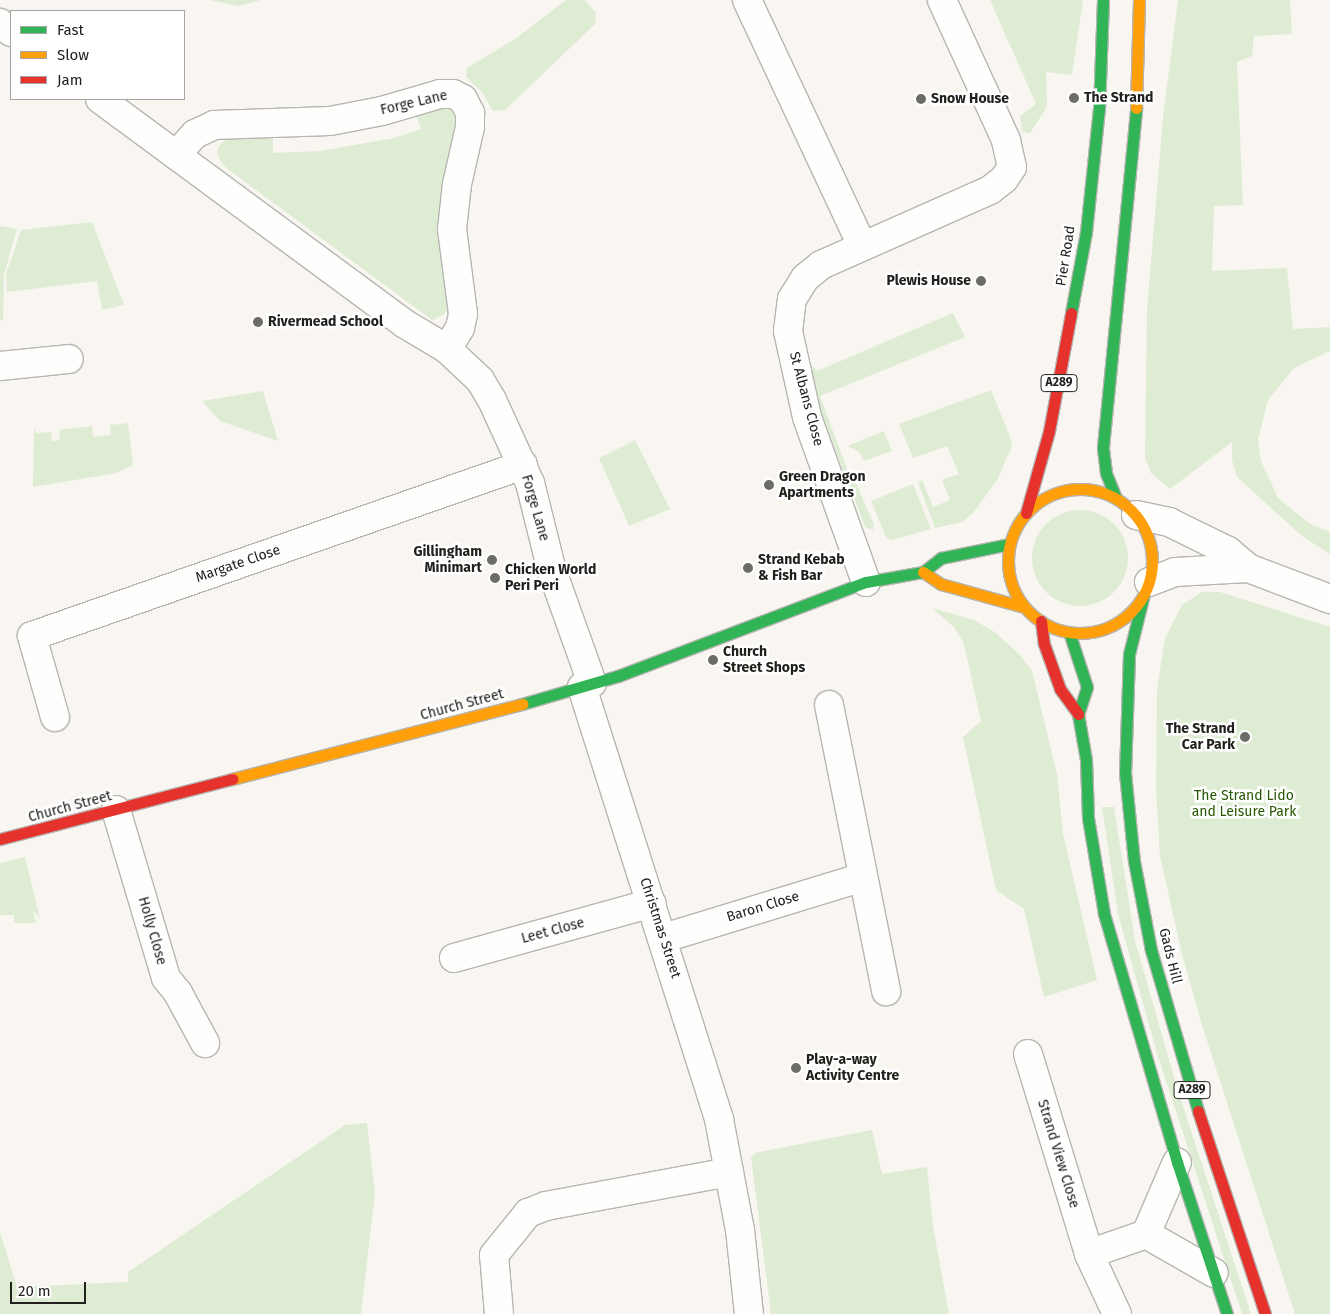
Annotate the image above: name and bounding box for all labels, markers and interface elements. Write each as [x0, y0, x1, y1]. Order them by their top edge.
legend [10, 10, 185, 100]
text: Fast [57, 21, 84, 39]
text: Slow [57, 46, 89, 64]
text: Jam [57, 71, 83, 89]
street label: Forge Lane [379, 87, 449, 119]
place label: The Strand [1084, 90, 1153, 106]
place label: Snow House [931, 91, 1009, 107]
marker: The Strand [1068, 92, 1080, 104]
marker: Snow House [915, 93, 927, 105]
street label: Pier Road [1053, 225, 1079, 287]
place label: Plewis House [886, 273, 971, 289]
marker: Plewis House [975, 275, 987, 287]
place label: Rivermead School [268, 314, 383, 330]
marker: Rivermead School [252, 316, 264, 328]
street label: St Albans Close [785, 350, 827, 448]
road number: A289 [1040, 373, 1078, 392]
place label: Green Dragon Apartments [779, 469, 866, 502]
street label: Forge Lane [517, 473, 553, 543]
marker: Green Dragon Apartments [763, 479, 775, 491]
street label: Margate Close [193, 542, 283, 586]
place label: Gillingham Minimart [413, 544, 482, 576]
place label: Strand Kebab & Fish Bar [758, 552, 845, 584]
marker: Gillingham Minimart [486, 554, 498, 566]
place label: Chicken World Peri Peri [505, 562, 596, 594]
marker: Strand Kebab & Fish Bar [742, 562, 754, 574]
marker: Chicken World Peri Peri [489, 572, 501, 584]
place label: Church Street Shops [723, 644, 805, 676]
marker: Church Street Shops [707, 654, 719, 666]
street label: Church Street [418, 686, 506, 724]
place label: The Strand Car Park [1166, 721, 1235, 754]
marker: The Strand Car Park [1239, 731, 1251, 743]
street label: Church Street [26, 788, 114, 826]
park label: The Strand Lido and Leisure Park [1192, 788, 1296, 820]
street label: Christmas Street [636, 876, 684, 980]
street label: Baron Close [725, 888, 801, 926]
street label: Holly Close [134, 895, 170, 967]
street label: Leet Close [520, 915, 586, 947]
street label: Gads Hill [1155, 926, 1185, 986]
place label: Play-a-way Activity Centre [806, 1052, 899, 1084]
marker: Play-a-way Activity Centre [790, 1062, 802, 1074]
road number: A289 [1173, 1080, 1211, 1100]
street label: Strand View Close [1033, 1098, 1083, 1210]
scale bar [12, 1272, 89, 1304]
text: 20 m [18, 1282, 51, 1300]

